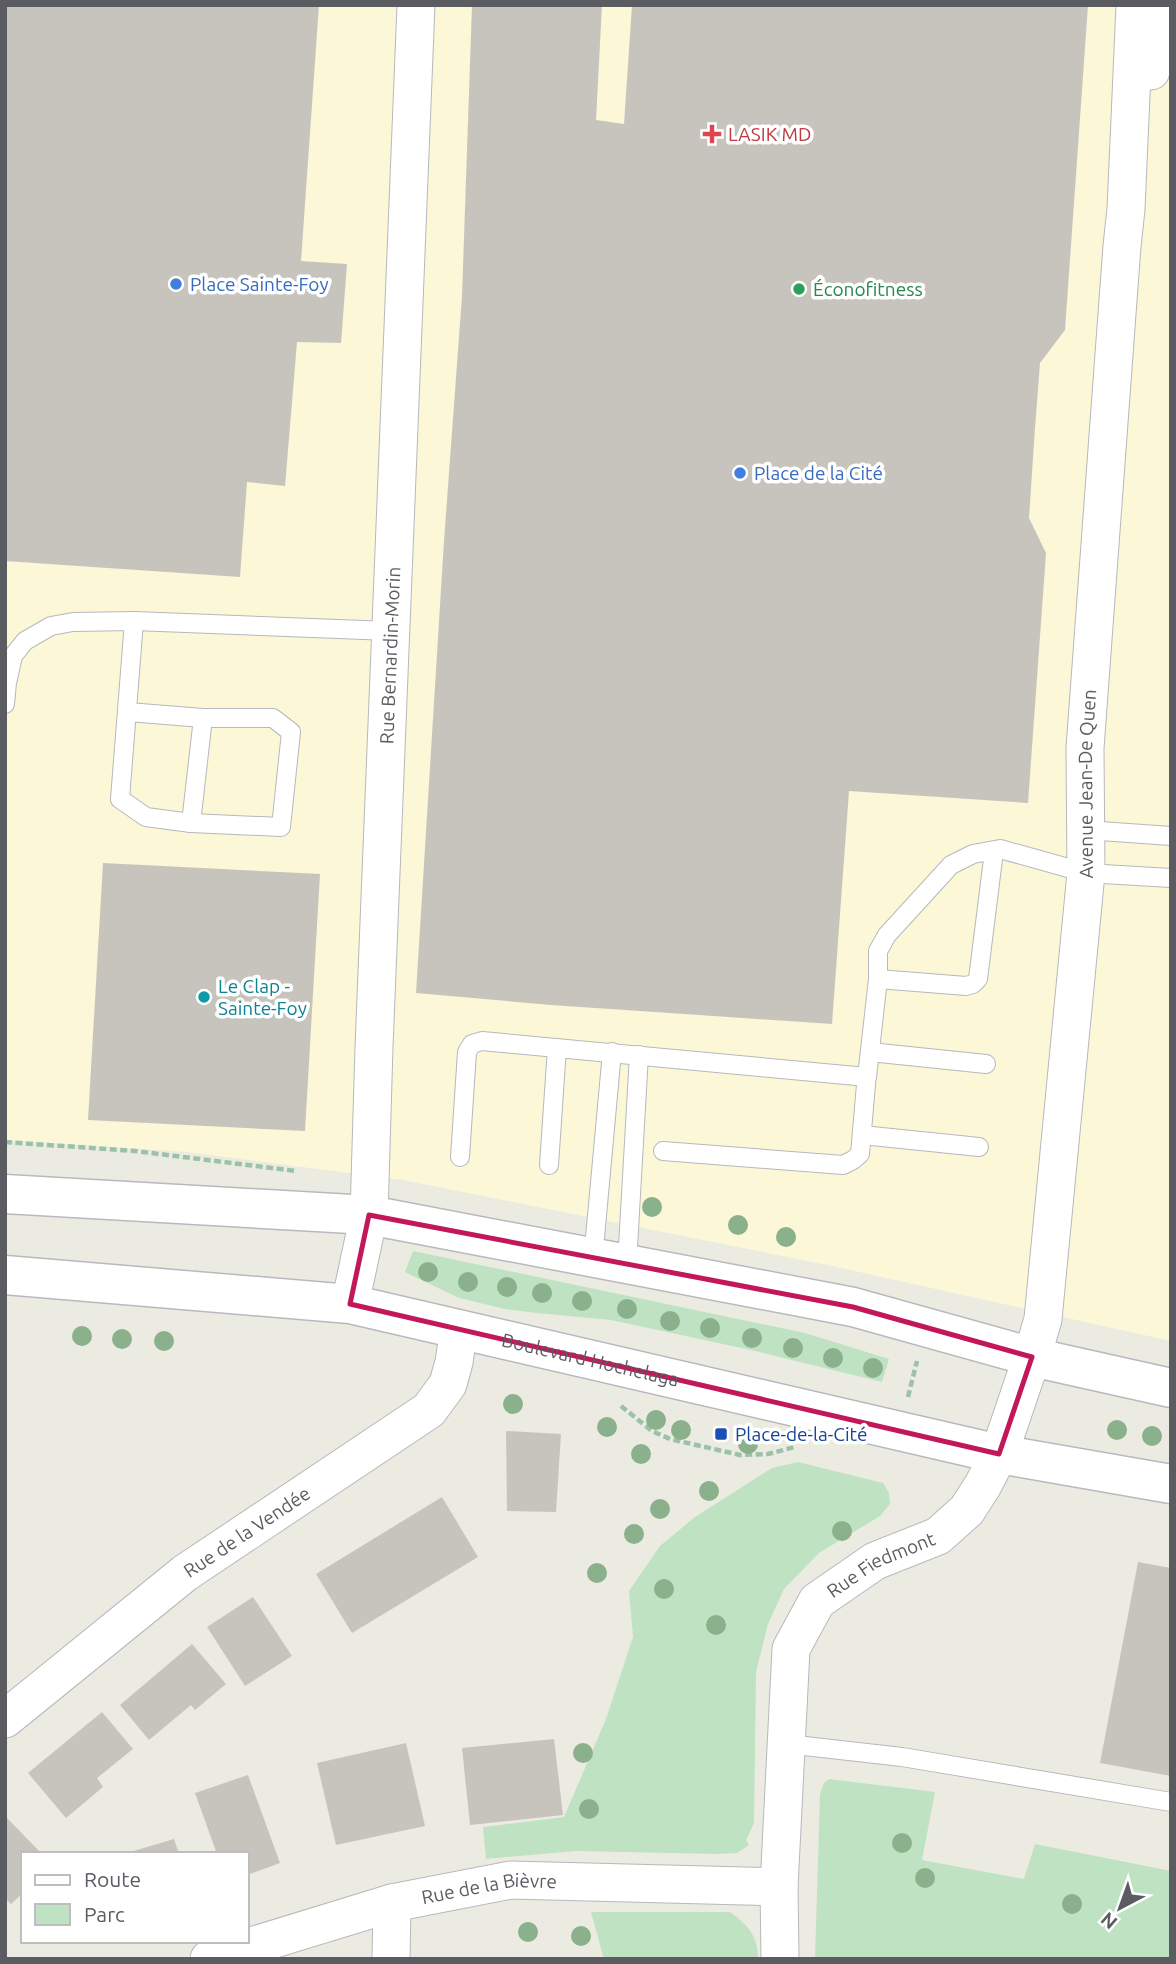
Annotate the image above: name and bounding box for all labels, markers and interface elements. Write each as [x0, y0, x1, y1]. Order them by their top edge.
place label: LASIK MD [728, 123, 812, 145]
marker: LASIK MD [702, 124, 722, 144]
place label: Place Sainte-Foy [190, 273, 329, 295]
marker: Place Sainte-Foy [168, 276, 184, 292]
place label: Éconofitness [813, 278, 923, 300]
marker: Éconofitness [791, 281, 807, 297]
place label: Place de la Cité [754, 462, 883, 484]
marker: Place de la Cité [732, 465, 748, 481]
street label: Rue Bernardin-Morin [375, 566, 404, 745]
street label: Avenue Jean-De Quen [1074, 688, 1100, 879]
place label: Le Clap - Sainte-Foy [218, 975, 307, 1019]
marker: Le Clap - Sainte-Foy [196, 989, 212, 1005]
street label: Boulevard Hochelaga [500, 1328, 681, 1391]
place label: Place-de-la-Cité [735, 1423, 868, 1445]
marker: Place-de-la-Cité [713, 1426, 729, 1442]
street label: Rue de la Vendée [179, 1482, 314, 1582]
street label: Rue Fiedmont [822, 1527, 939, 1602]
legend [21, 1852, 248, 1943]
text: Route [84, 1867, 141, 1891]
street label: Rue de la Bièvre [420, 1868, 557, 1908]
north arrow [1085, 1873, 1155, 1943]
text: Parc [84, 1902, 125, 1926]
text: N [1096, 1908, 1121, 1934]

